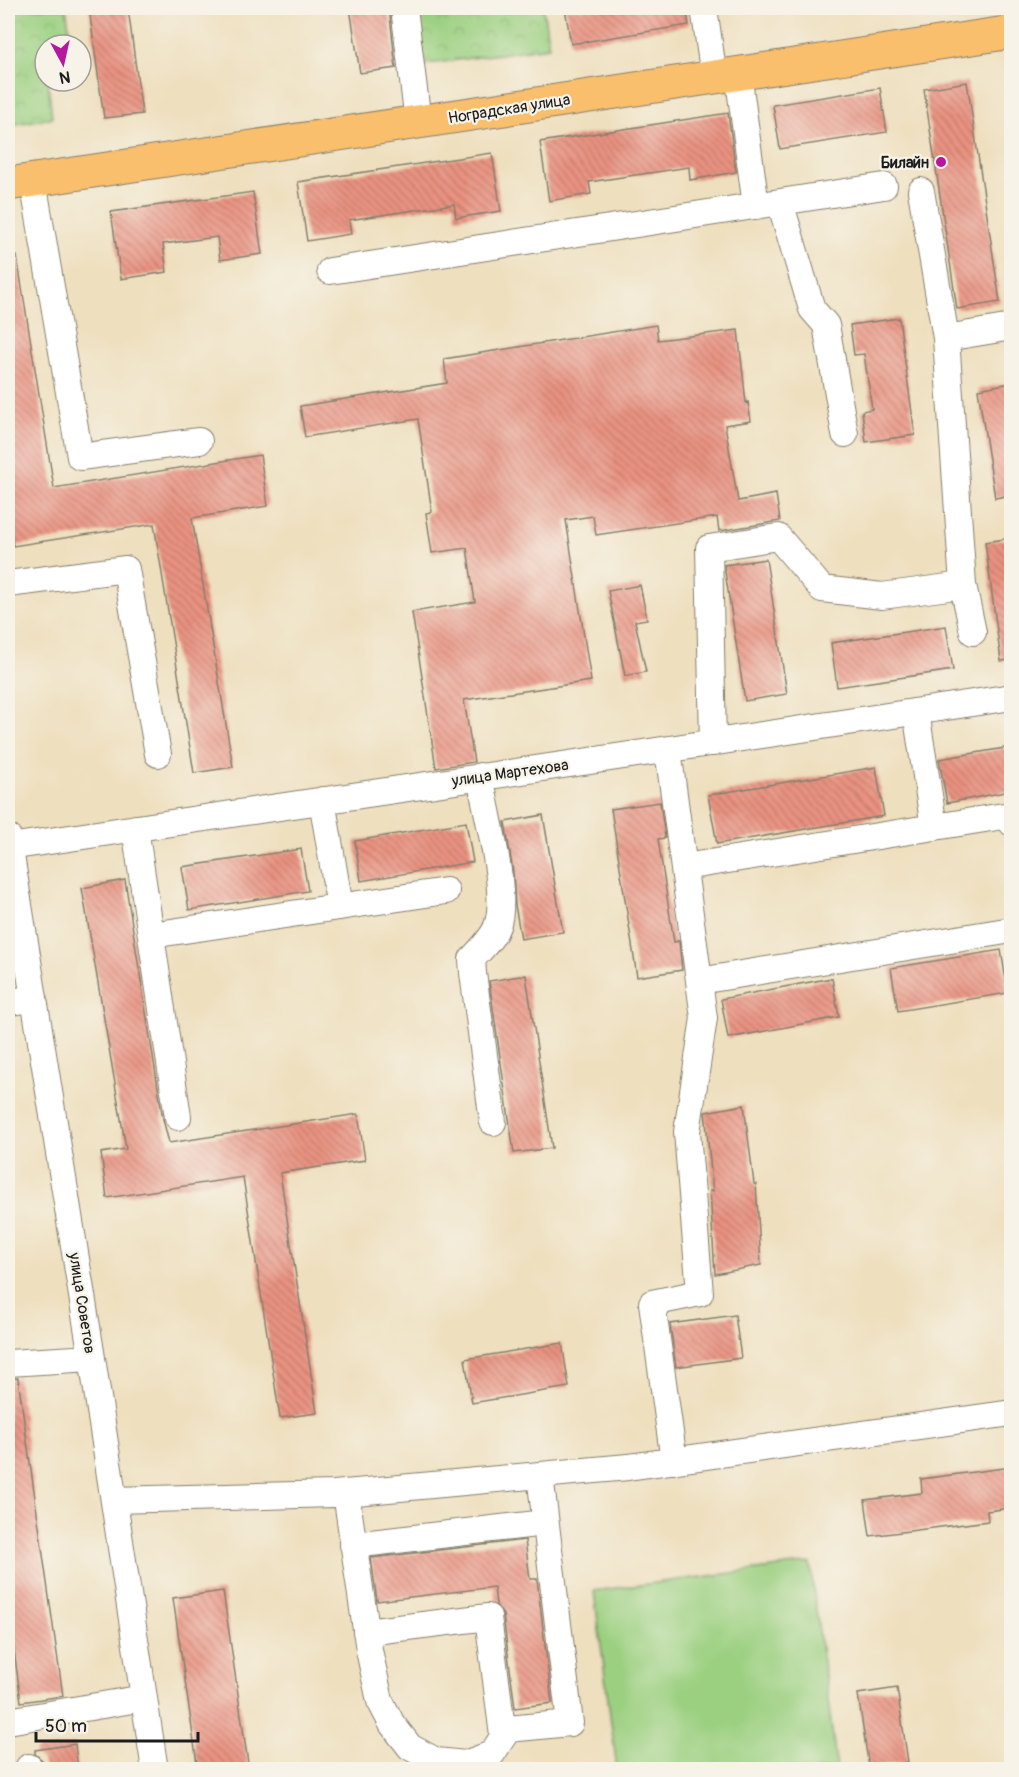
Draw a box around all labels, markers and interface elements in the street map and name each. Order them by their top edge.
north arrow [33,33,93,93]
text: N [58,66,72,88]
street label: Ноградская улица [447,89,572,129]
place label: Билайн [881,153,929,173]
marker: Билайн [934,155,948,169]
street label: улица Мартехова [450,755,570,791]
street label: улица Советов [64,1250,100,1355]
scale bar [36,1705,198,1743]
text: 50 m [45,1715,87,1738]

